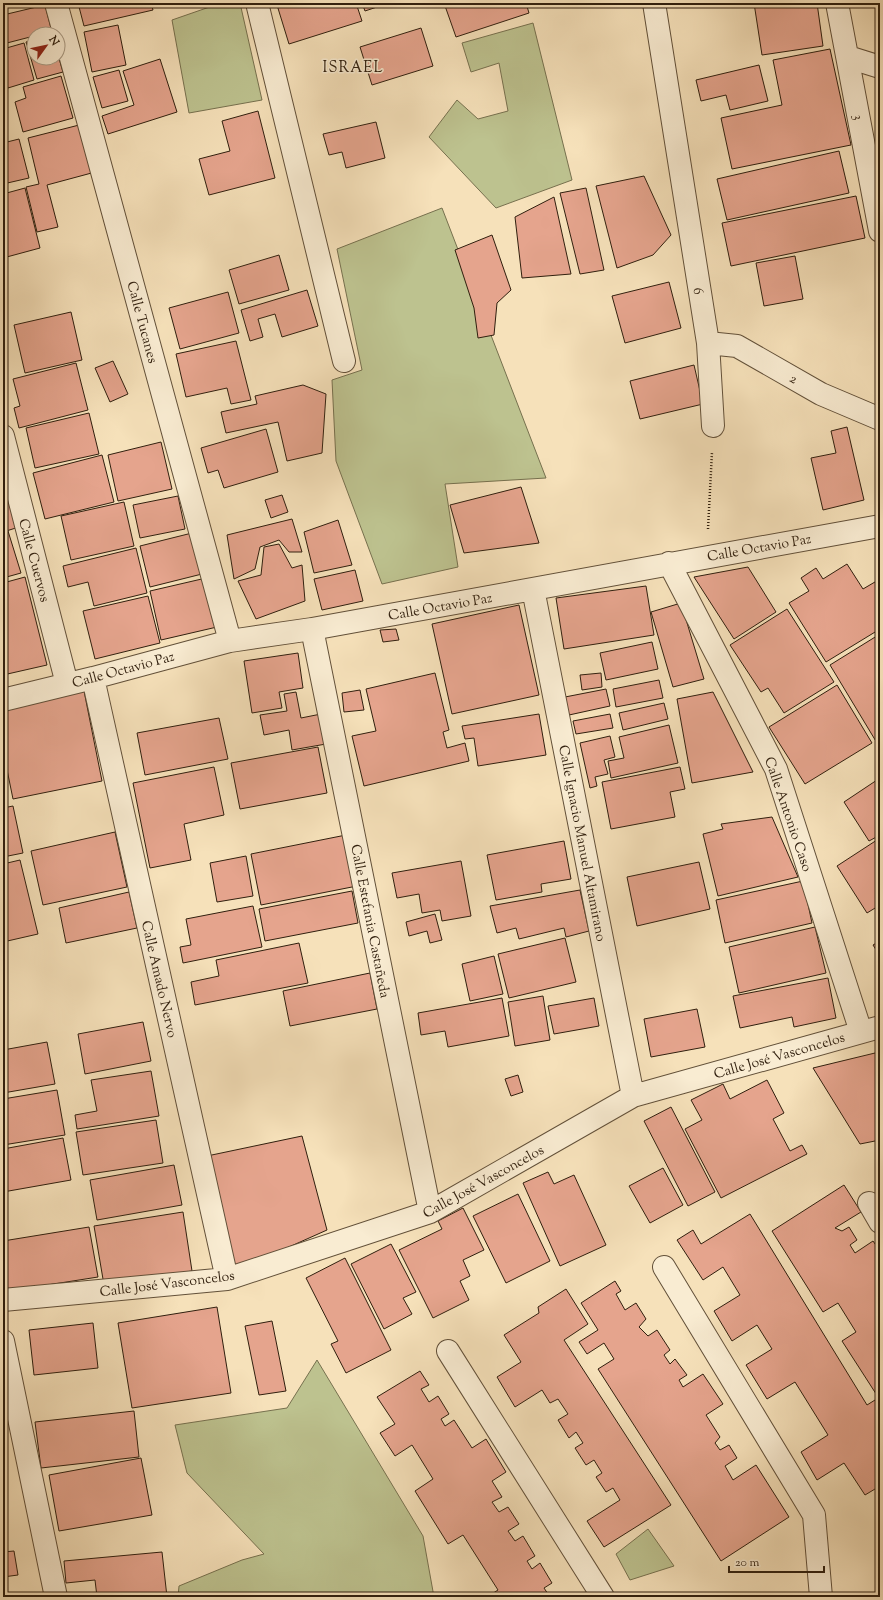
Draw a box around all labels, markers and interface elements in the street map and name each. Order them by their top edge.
north arrow [26,26,66,66]
text: N [44,32,63,49]
district label: ISRAEL [323,58,383,79]
street label: 3 [847,113,867,122]
street label: Calle Tucanes [120,279,162,366]
street label: 6 [687,286,707,296]
street label: 2 [785,369,801,390]
street label: Calle Cuervos [12,517,54,605]
street label: Calle Octavio Paz [706,530,813,568]
street label: Calle Octavio Paz [387,589,494,627]
street label: Calle Octavio Paz [70,648,177,694]
street label: Calle Ignacio Manuel Altamirano [552,743,610,944]
street label: Calle Antonio Caso [758,755,816,875]
street label: Calle Estefania Castañeda [344,843,394,1001]
street label: Calle Amado Nervo [135,919,181,1040]
street label: Calle José Vasconcelos [712,1029,848,1085]
street label: Calle José Vasconcelos [420,1141,548,1224]
street label: Calle José Vasconcelos [99,1267,236,1303]
scale bar [729,1548,824,1574]
text: 20 m [735,1554,760,1572]

